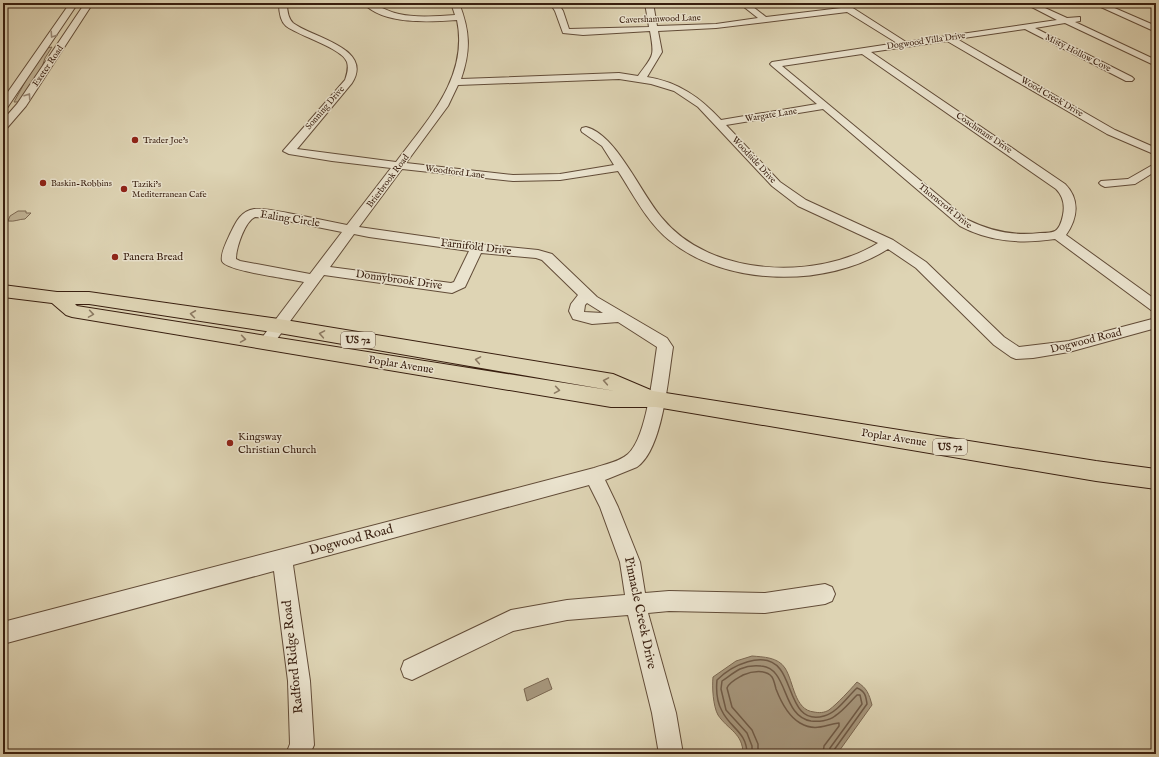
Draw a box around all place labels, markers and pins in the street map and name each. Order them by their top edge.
marker: Trader Joe's [130,135,140,145]
place label: Trader Joe's [143,135,188,146]
marker: Baskin-Robbins [38,178,48,188]
place label: Baskin-Robbins [51,178,112,189]
place label: Taziki's Mediterranean Cafe [132,179,207,200]
marker: Taziki's Mediterranean Cafe [119,184,129,194]
place label: Panera Bread [123,250,183,264]
marker: Panera Bread [110,252,120,262]
place label: Kingsway Christian Church [238,430,316,457]
marker: Kingsway Christian Church [225,438,235,448]

